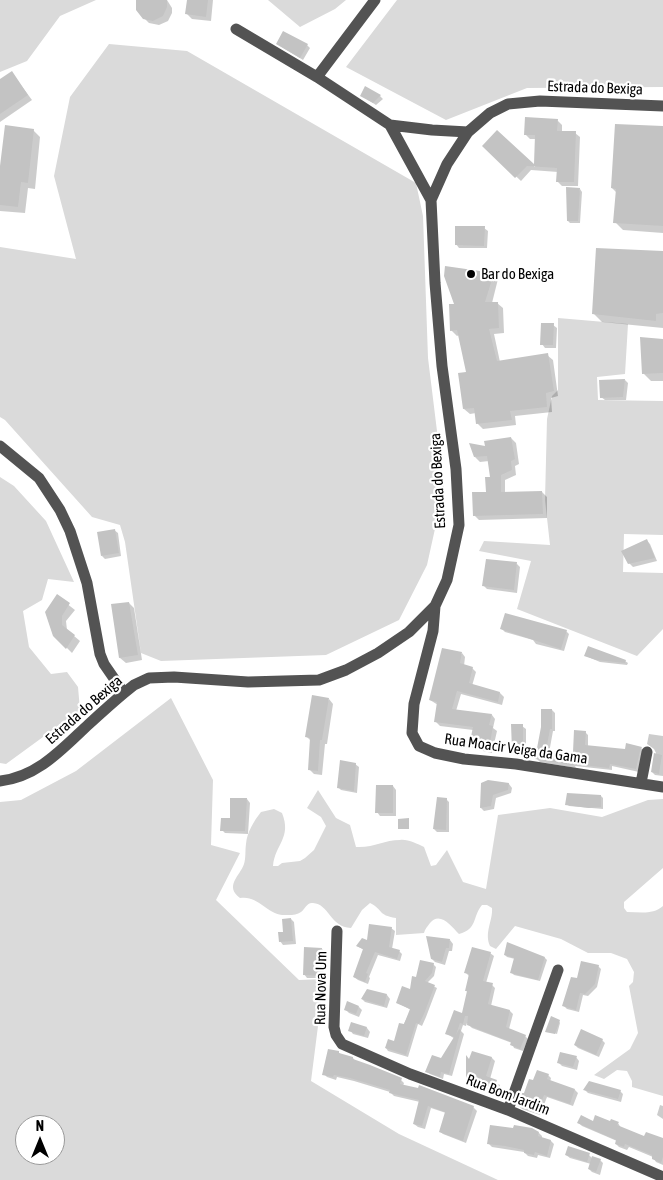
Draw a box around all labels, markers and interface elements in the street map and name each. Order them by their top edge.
street label: Estrada do Bexiga [547,77,643,99]
place label: Bar do Bexiga [481,265,554,283]
marker: Bar do Bexiga [465,268,477,280]
street label: Estrada do Bexiga [427,433,449,529]
street label: Estrada do Bexiga [42,672,126,748]
street label: Rua Moacir Veiga da Gama [443,730,589,768]
street label: Rua Nova Um [311,951,331,1025]
street label: Rua Bom Jardim [464,1071,552,1119]
north arrow [15,1115,65,1165]
text: N [36,1118,44,1134]

